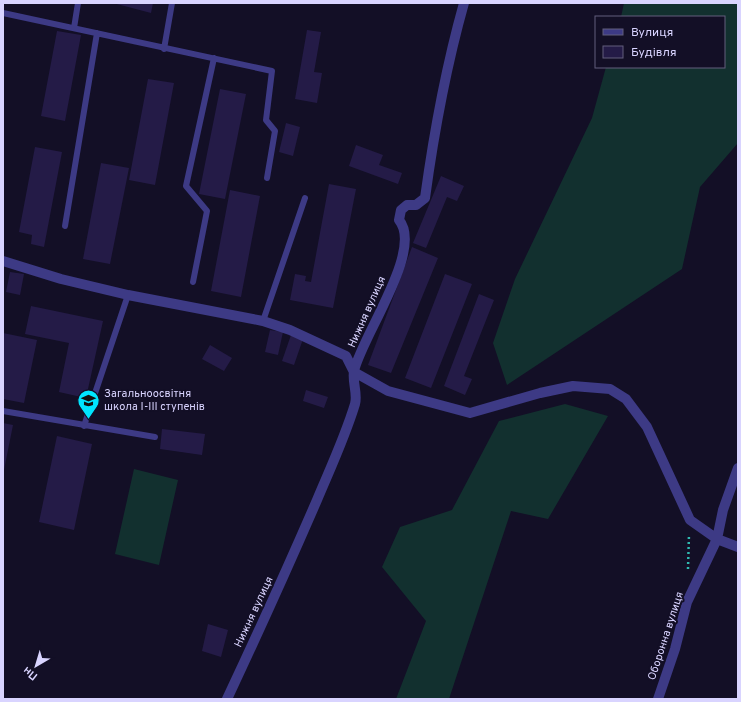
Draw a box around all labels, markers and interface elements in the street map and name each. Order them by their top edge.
legend [595,16,725,68]
text: Вулиця [631,25,673,41]
text: Будівля [631,45,677,61]
street label: Нижня вулиця [345,274,389,350]
school or university icon: Загальноосвітня школа I-III ступенів [75,387,101,420]
place label: Загальноосвітня школа I-III ступенів [104,387,205,414]
street label: Нижня вулиця [231,574,277,650]
street label: Оборонна вулиця [645,590,687,682]
north arrow [16,646,56,686]
text: Пн [20,663,41,683]

